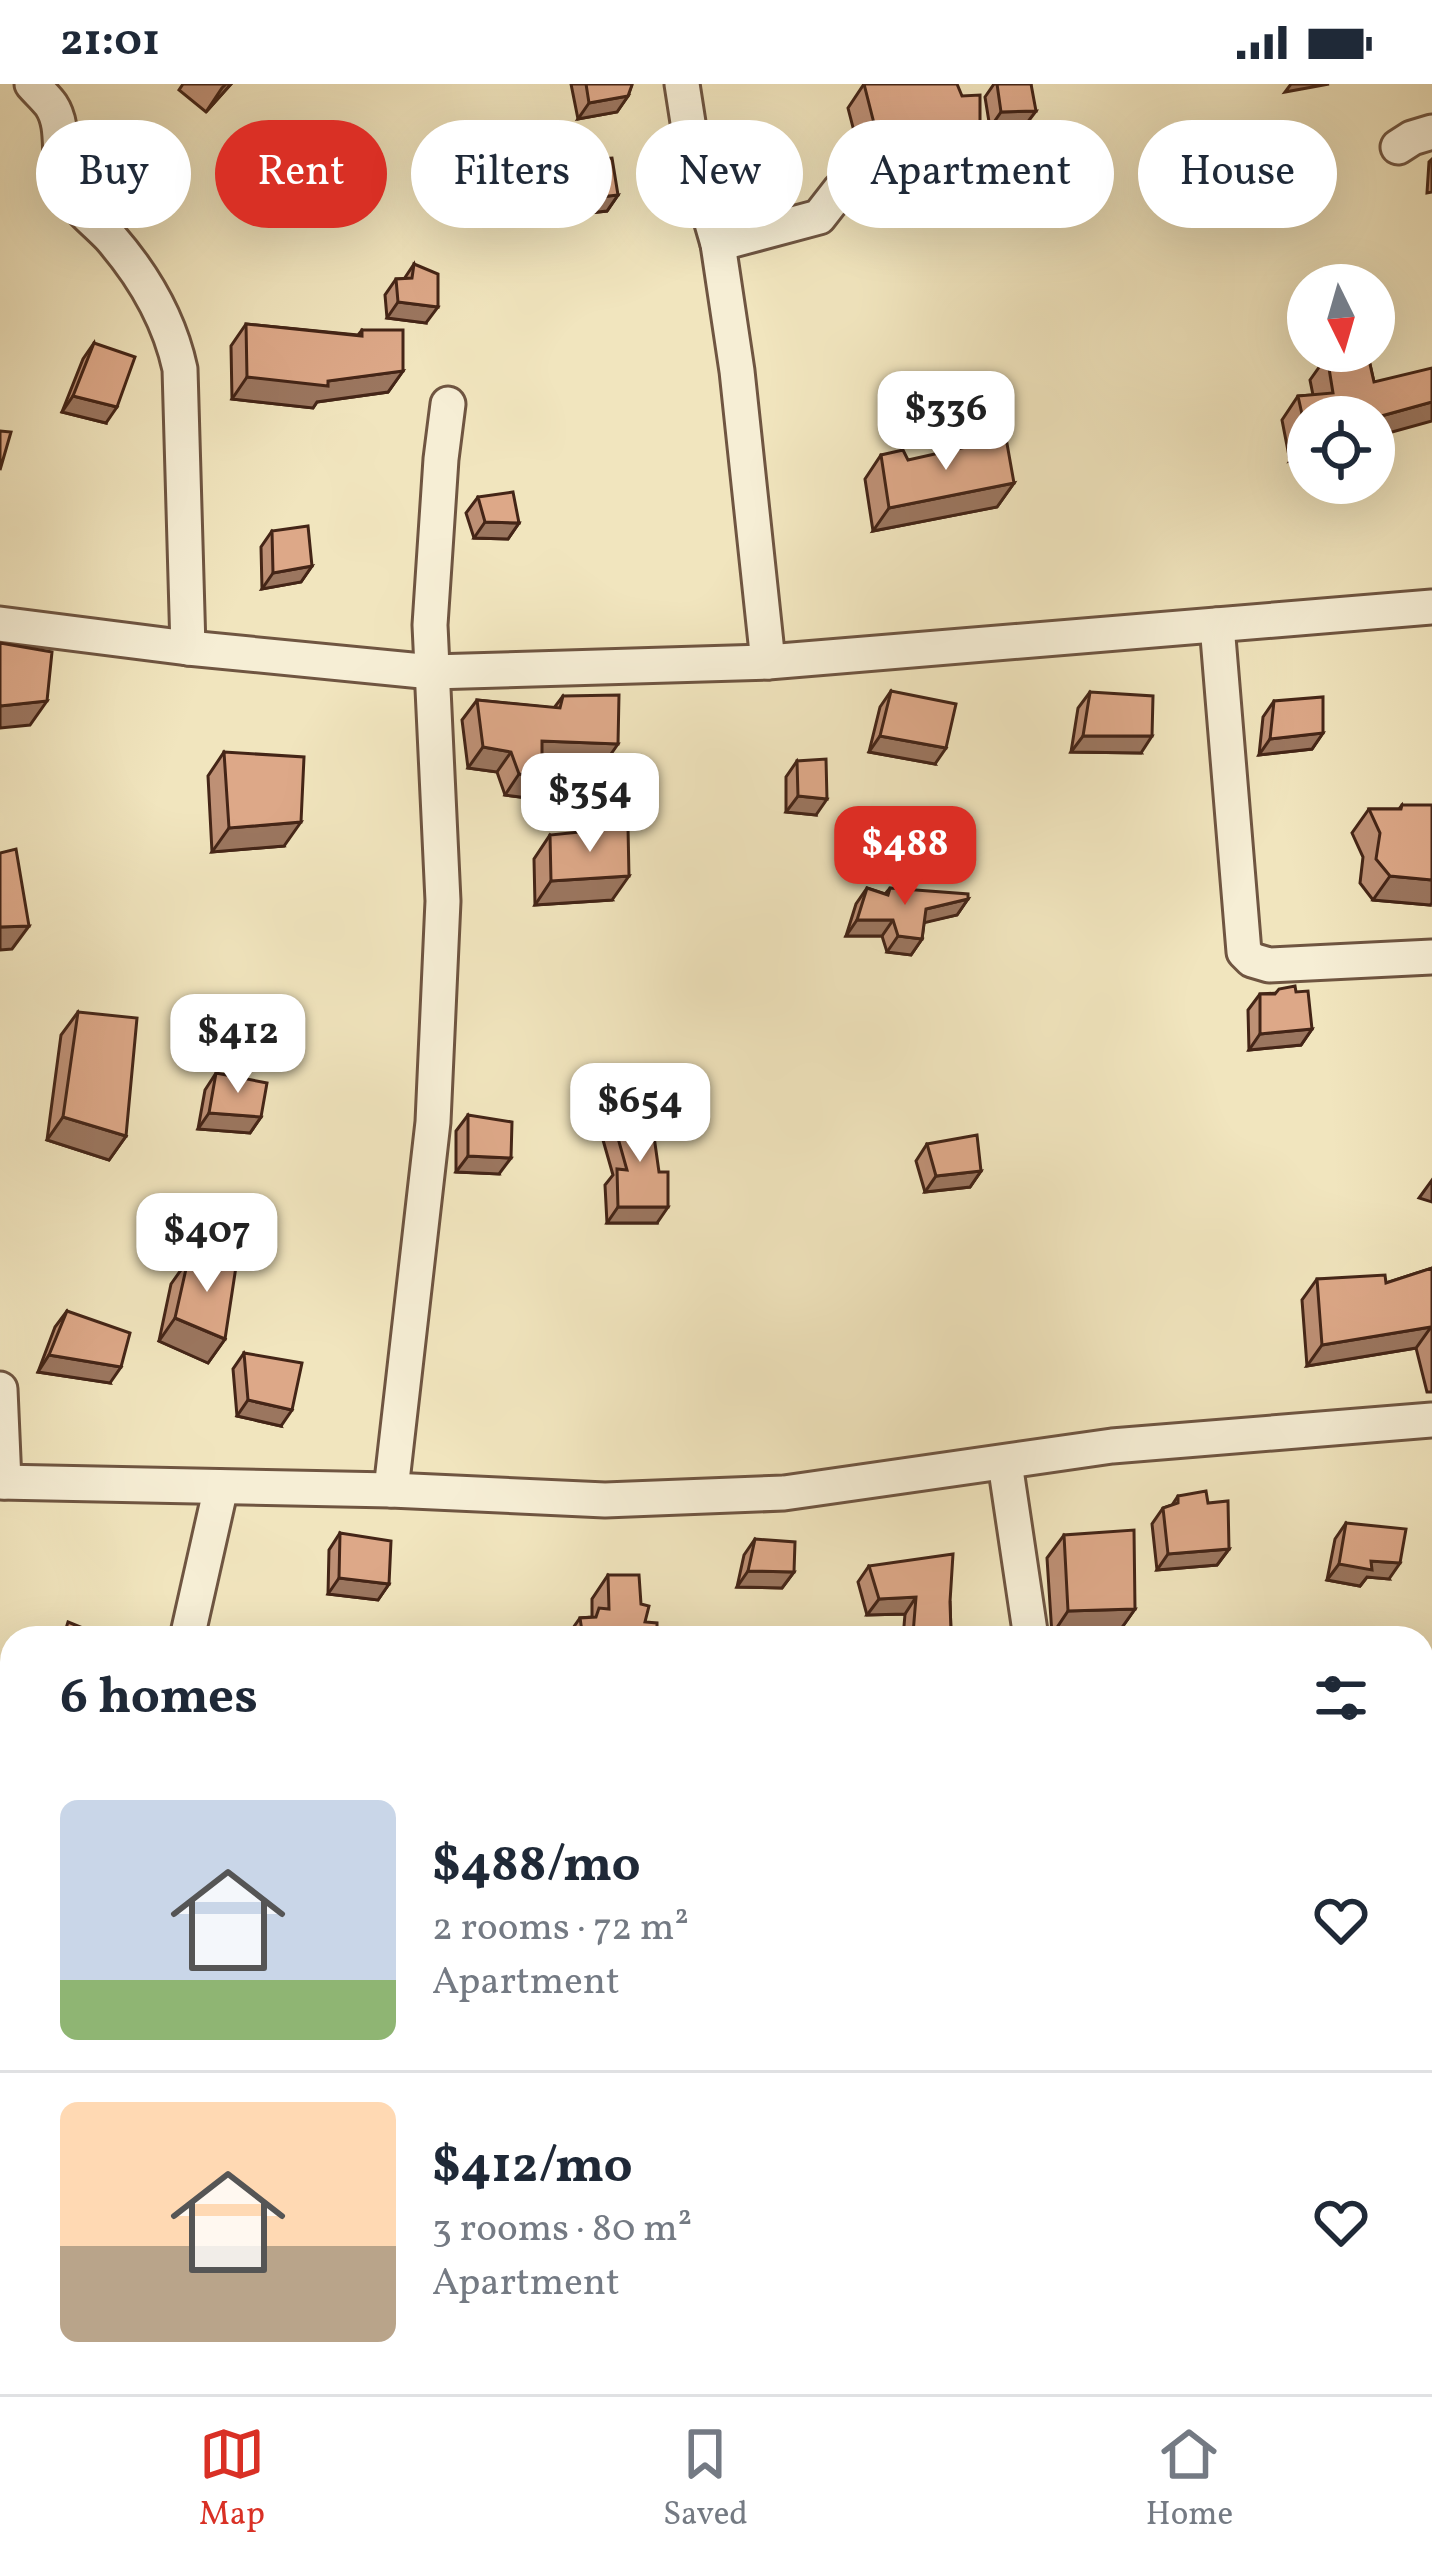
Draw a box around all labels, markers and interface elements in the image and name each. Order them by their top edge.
text: 21:01 [60,11,160,74]
chip: Buy [36,120,191,228]
chip: Rent [215,120,387,228]
chip: Filters [411,120,612,228]
chip: New [636,120,803,228]
chip: Apartment [827,120,1114,228]
chip: House [1138,120,1337,228]
north arrow [1287,264,1395,372]
map controls [1287,264,1395,504]
pin: $336 [875,371,1017,473]
text: $336 [905,383,987,437]
button: locate [1287,396,1395,504]
pin: $354 [519,753,661,855]
text: $354 [548,765,632,819]
pin: $488 [834,806,976,908]
text: $488 [861,818,949,872]
pin: $412 [167,994,309,1096]
text: $412 [197,1006,279,1060]
pin: $654 [569,1063,711,1165]
text: $654 [597,1075,683,1129]
pin: $407 [136,1193,278,1295]
text: $407 [163,1205,251,1259]
text: 6 homes [60,1663,258,1734]
icon: filters [1308,1665,1374,1731]
text: $488/mo [432,1831,641,1902]
icon: home [156,1848,300,1992]
icon: heart [1308,1887,1374,1953]
text: 2 rooms · 72 m² [432,1902,689,1956]
text: Apartment [432,1956,620,2010]
text: $412/mo [432,2132,633,2203]
icon: home [156,2150,300,2294]
icon: heart [1308,2189,1374,2255]
text: 3 rooms · 80 m² [432,2203,692,2257]
text: Apartment [432,2257,620,2311]
tab: Map [199,2421,265,2539]
tab: Saved [663,2421,748,2539]
tab: Home [1146,2421,1233,2539]

